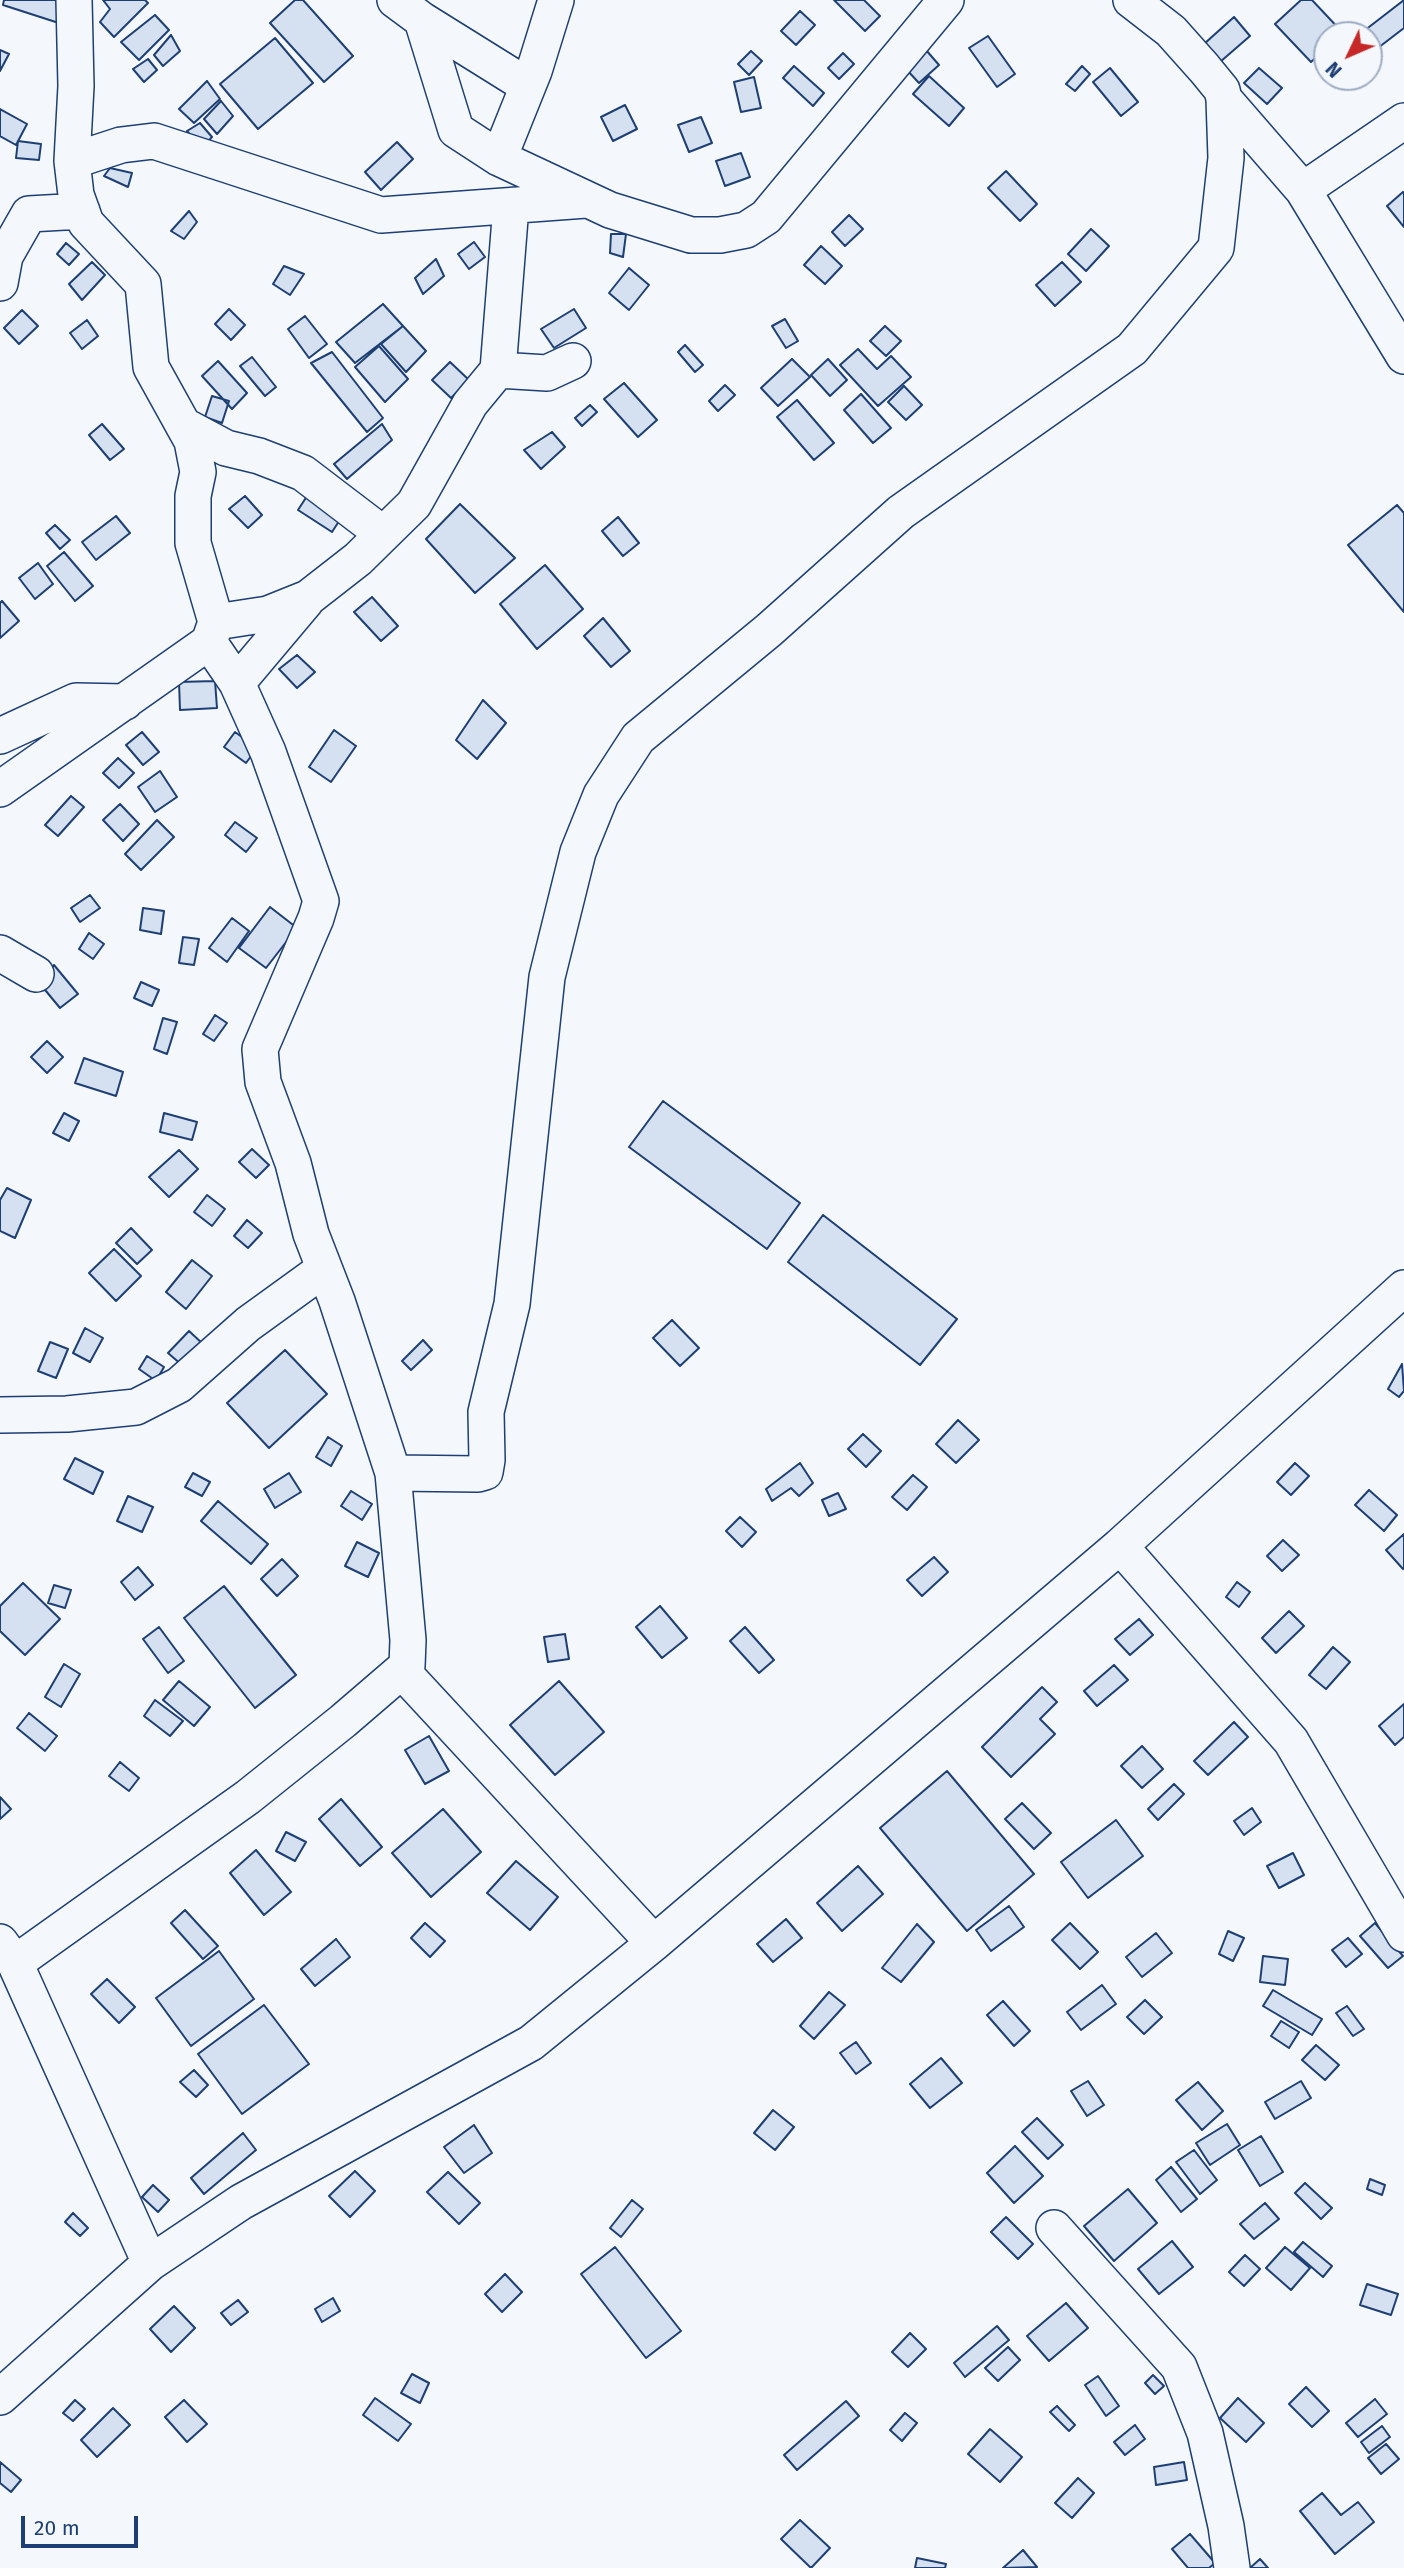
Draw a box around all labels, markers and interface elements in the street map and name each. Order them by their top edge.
north arrow [1313,21,1383,91]
text: N [1321,57,1347,82]
scale bar [24,2502,142,2546]
text: 20 m [34,2515,80,2541]

